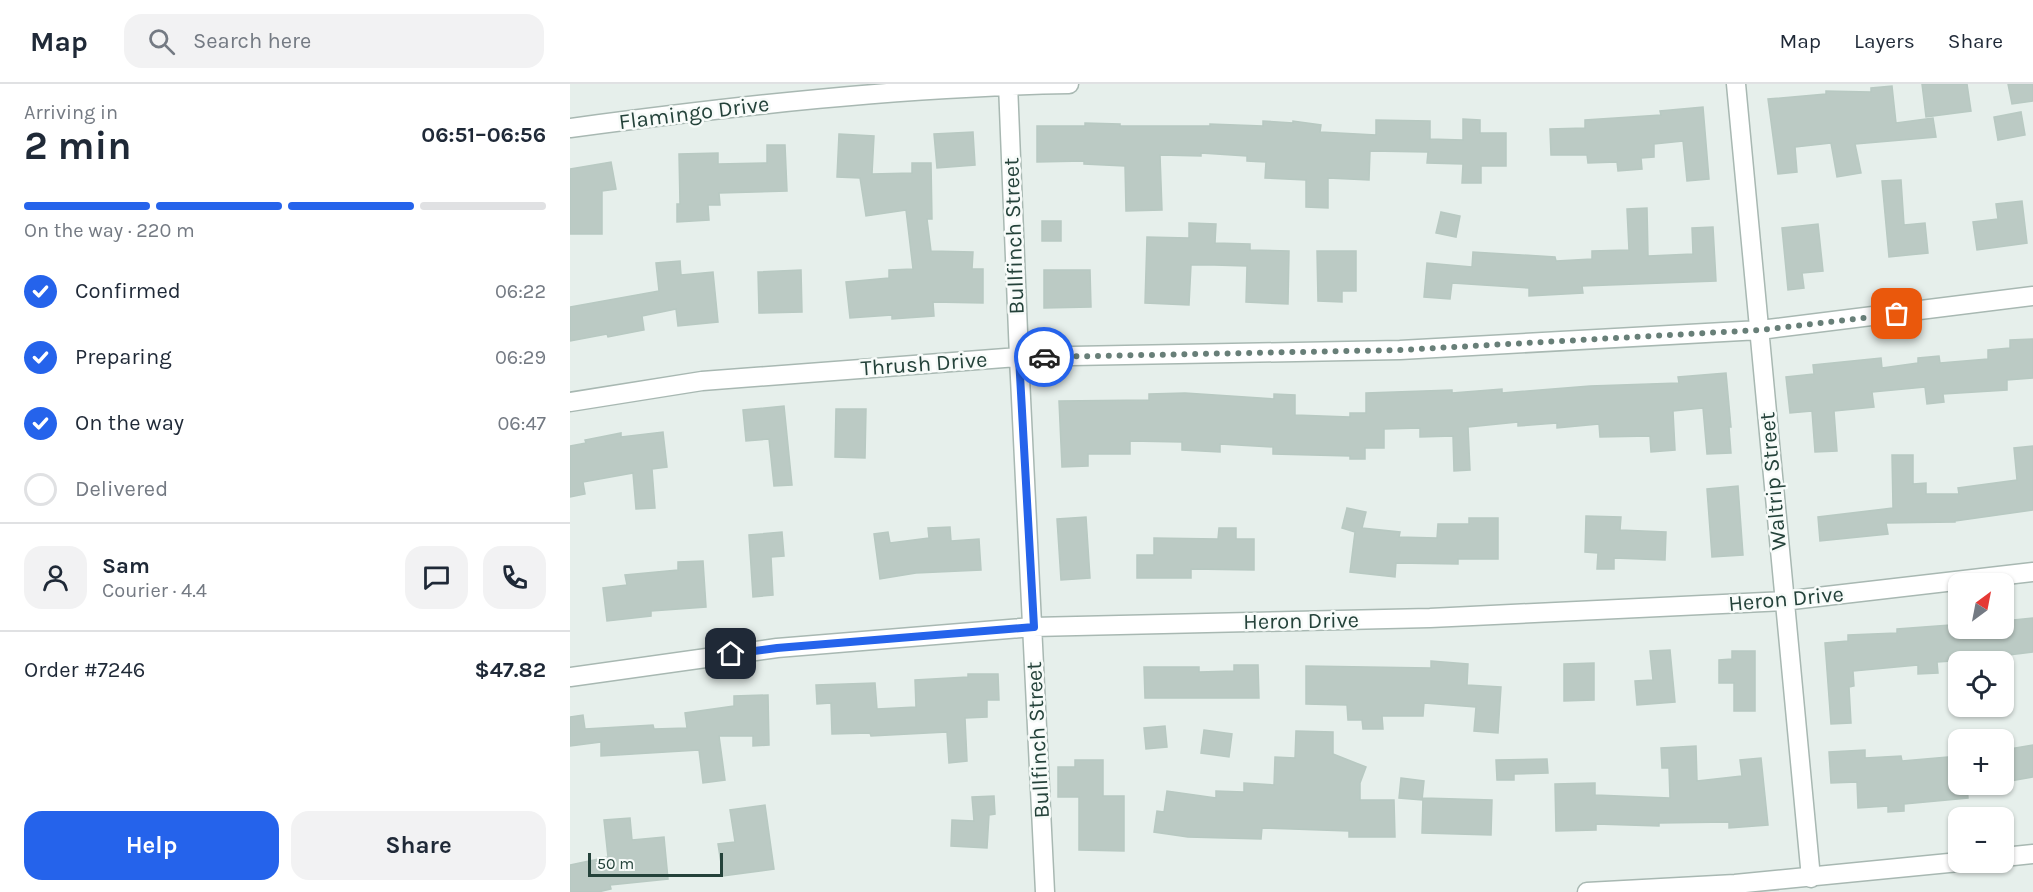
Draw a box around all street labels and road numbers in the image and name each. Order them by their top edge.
street label: Flamingo Drive [617,91,771,135]
street label: Bullfinch Street [998,157,1030,315]
street label: Thrush Drive [860,347,988,381]
street label: Waltrip Street [1754,411,1792,551]
street label: Heron Drive [1727,581,1845,617]
street label: Heron Drive [1243,607,1359,635]
street label: Bullfinch Street [1021,661,1055,819]

